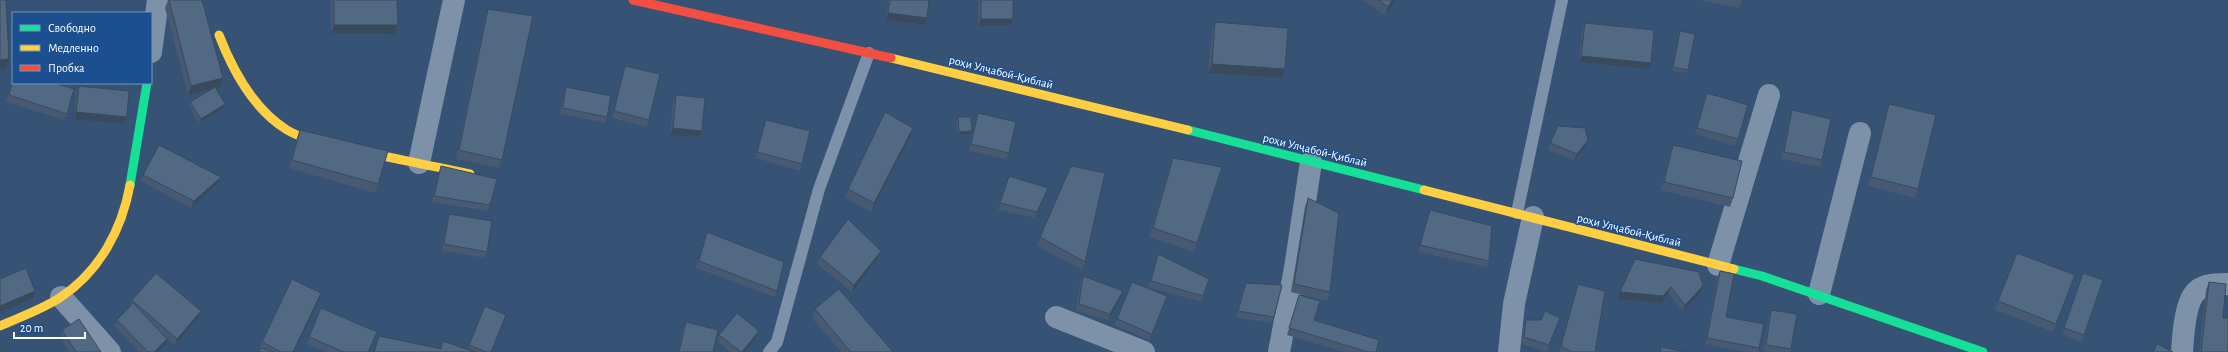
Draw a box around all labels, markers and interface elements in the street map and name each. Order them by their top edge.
legend [12,12,152,84]
text: Свободно [48,22,96,34]
text: Медленно [48,42,99,54]
street label: роҳи Улҷабой-Қиблаӣ [948,53,1054,91]
text: Пробка [48,62,85,74]
street label: роҳи Улҷабой-Қиблаӣ [1262,131,1368,169]
street label: роҳи Улҷабой-Қиблаӣ [1576,211,1682,249]
scale bar [14,314,85,340]
text: 20 m [20,322,43,334]

